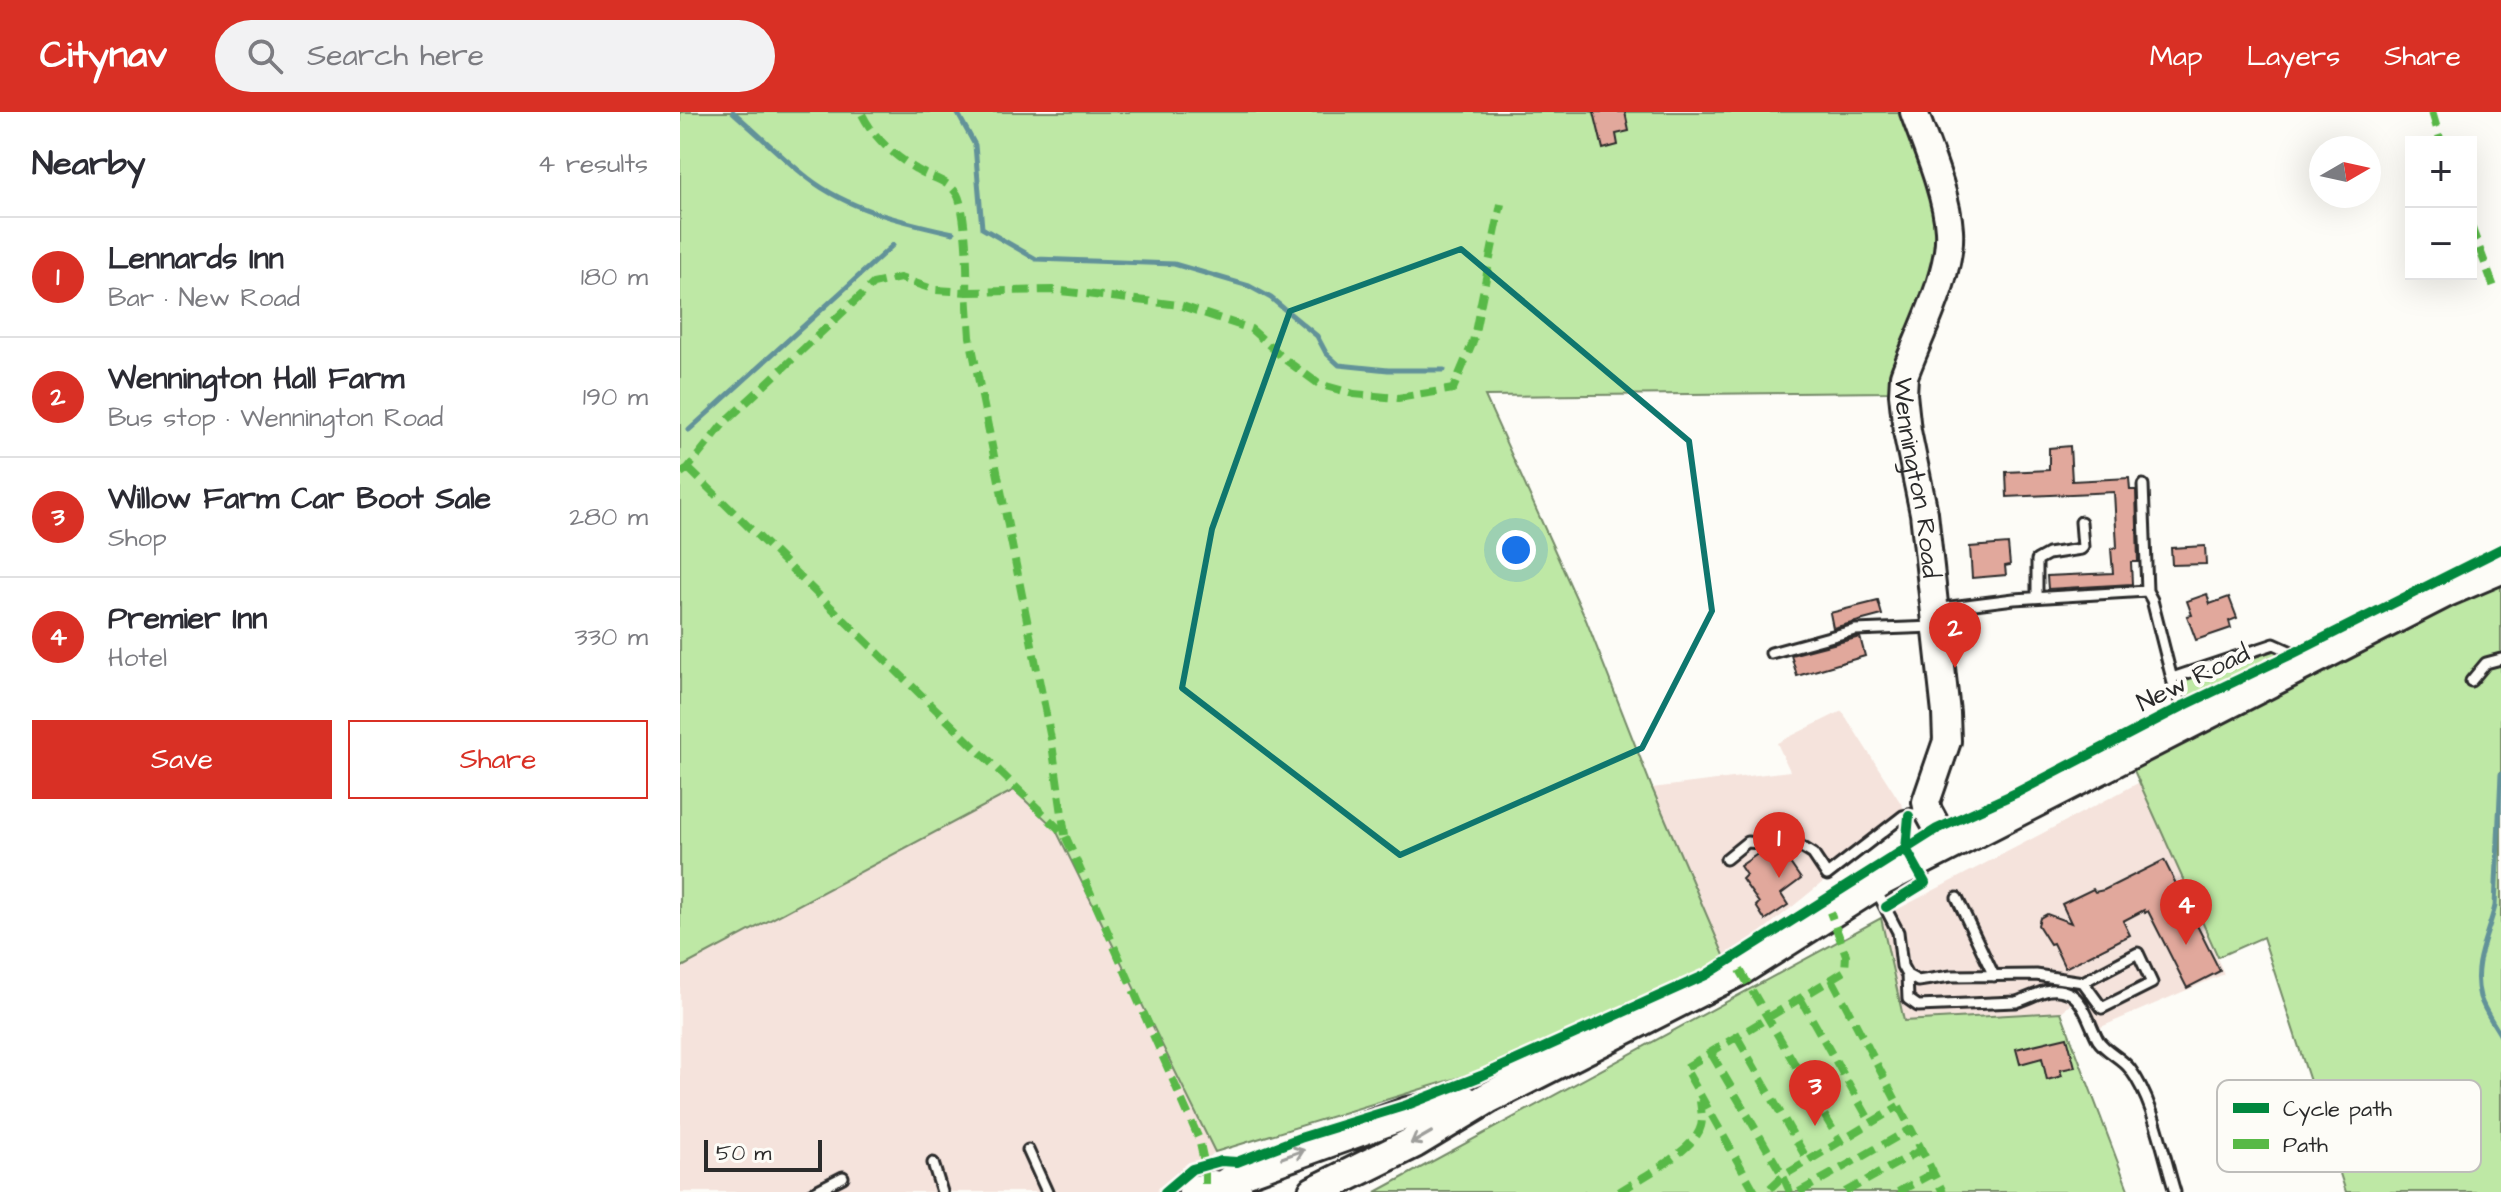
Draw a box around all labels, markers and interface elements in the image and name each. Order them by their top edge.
search box [215,20,775,92]
text: Citynav [40,30,167,82]
icon: search [243,34,287,78]
text: Search here [307,35,484,77]
text: Map [2150,37,2203,76]
text: Layers [2247,37,2340,76]
text: Share [2384,37,2461,76]
north arrow [2309,136,2381,208]
map controls [2405,136,2477,280]
button: + [2405,136,2477,208]
text: Nearby [32,140,146,188]
text: 4 results [538,146,648,182]
button: − [2405,208,2477,280]
text: Lennards Inn [108,238,284,280]
text: 1 [56,259,60,295]
text: 180 m [581,259,648,295]
text: Bar · New Road [108,280,300,316]
text: Wennington Hall Farm [108,358,404,400]
street label: Wennington Road [1885,376,1949,580]
text: 2 [51,379,65,415]
text: 190 m [583,379,648,415]
text: Bus stop · Wennington Road [108,400,443,436]
text: Willow Farm Car Boot Sale [108,478,491,520]
text: 3 [51,499,65,535]
text: 280 m [569,499,648,535]
text: Shop [108,520,167,556]
your location [1496,530,1536,570]
text: Premier Inn [108,598,267,640]
pin: 2 [1929,602,1981,668]
text: 4 [49,619,67,655]
text: 330 m [574,619,648,655]
street label: New Road [2130,635,2256,721]
text: Hotel [108,640,167,676]
button: Save [32,720,332,799]
button: Share [348,720,648,799]
pin: 1 [1753,812,1805,878]
pin: 4 [2160,879,2212,945]
pin: 3 [1789,1060,1841,1126]
legend [2217,1080,2481,1172]
text: Cycle path [2283,1094,2392,1126]
one-way arrow [1410,1130,1433,1146]
text: Path [2283,1130,2328,1161]
scale bar [704,1136,822,1172]
text: 50 m [716,1138,771,1169]
one-way arrow [1280,1146,1304,1160]

